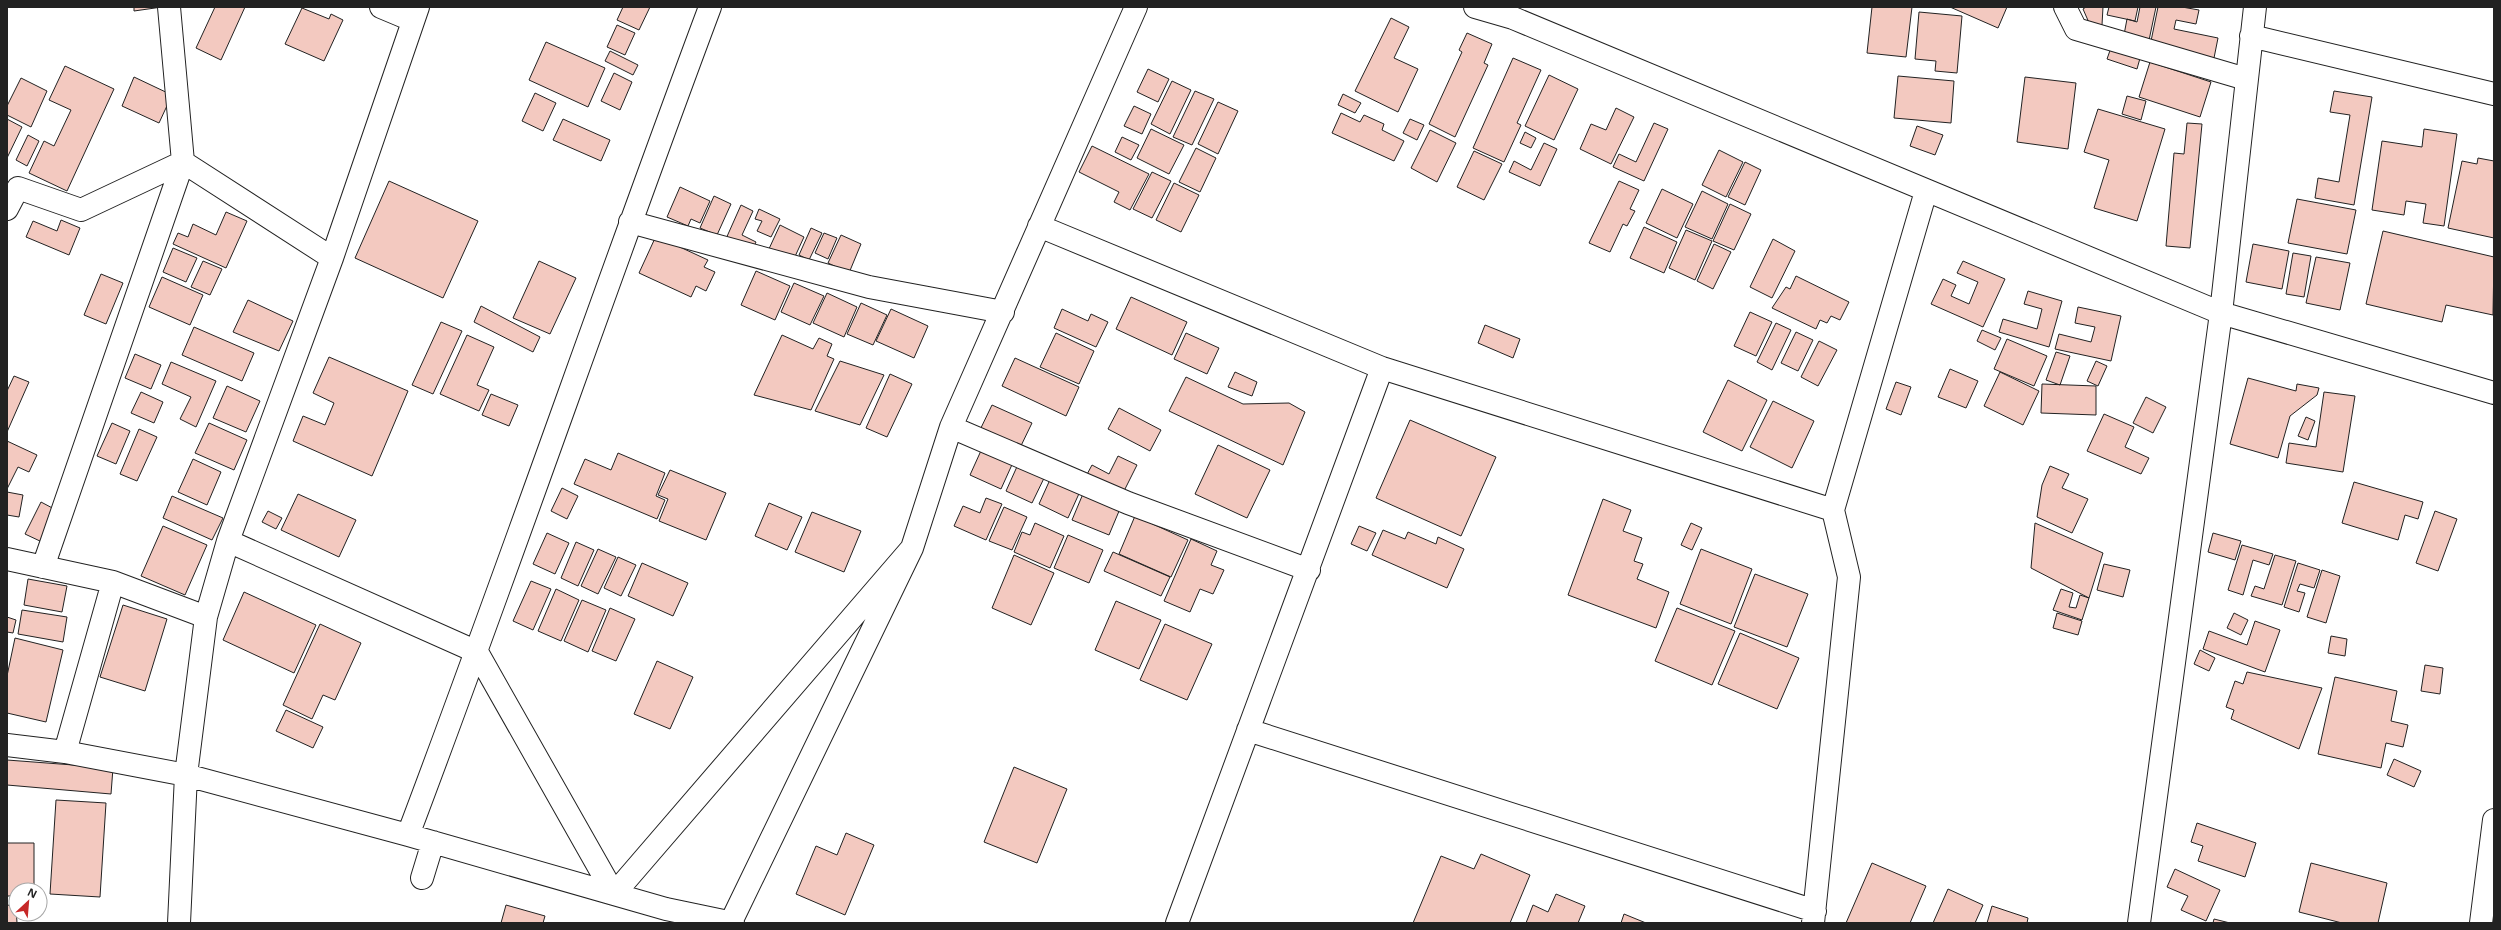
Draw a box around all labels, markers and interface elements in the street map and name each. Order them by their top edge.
north arrow [8,882,48,922]
text: N [25,884,40,901]

